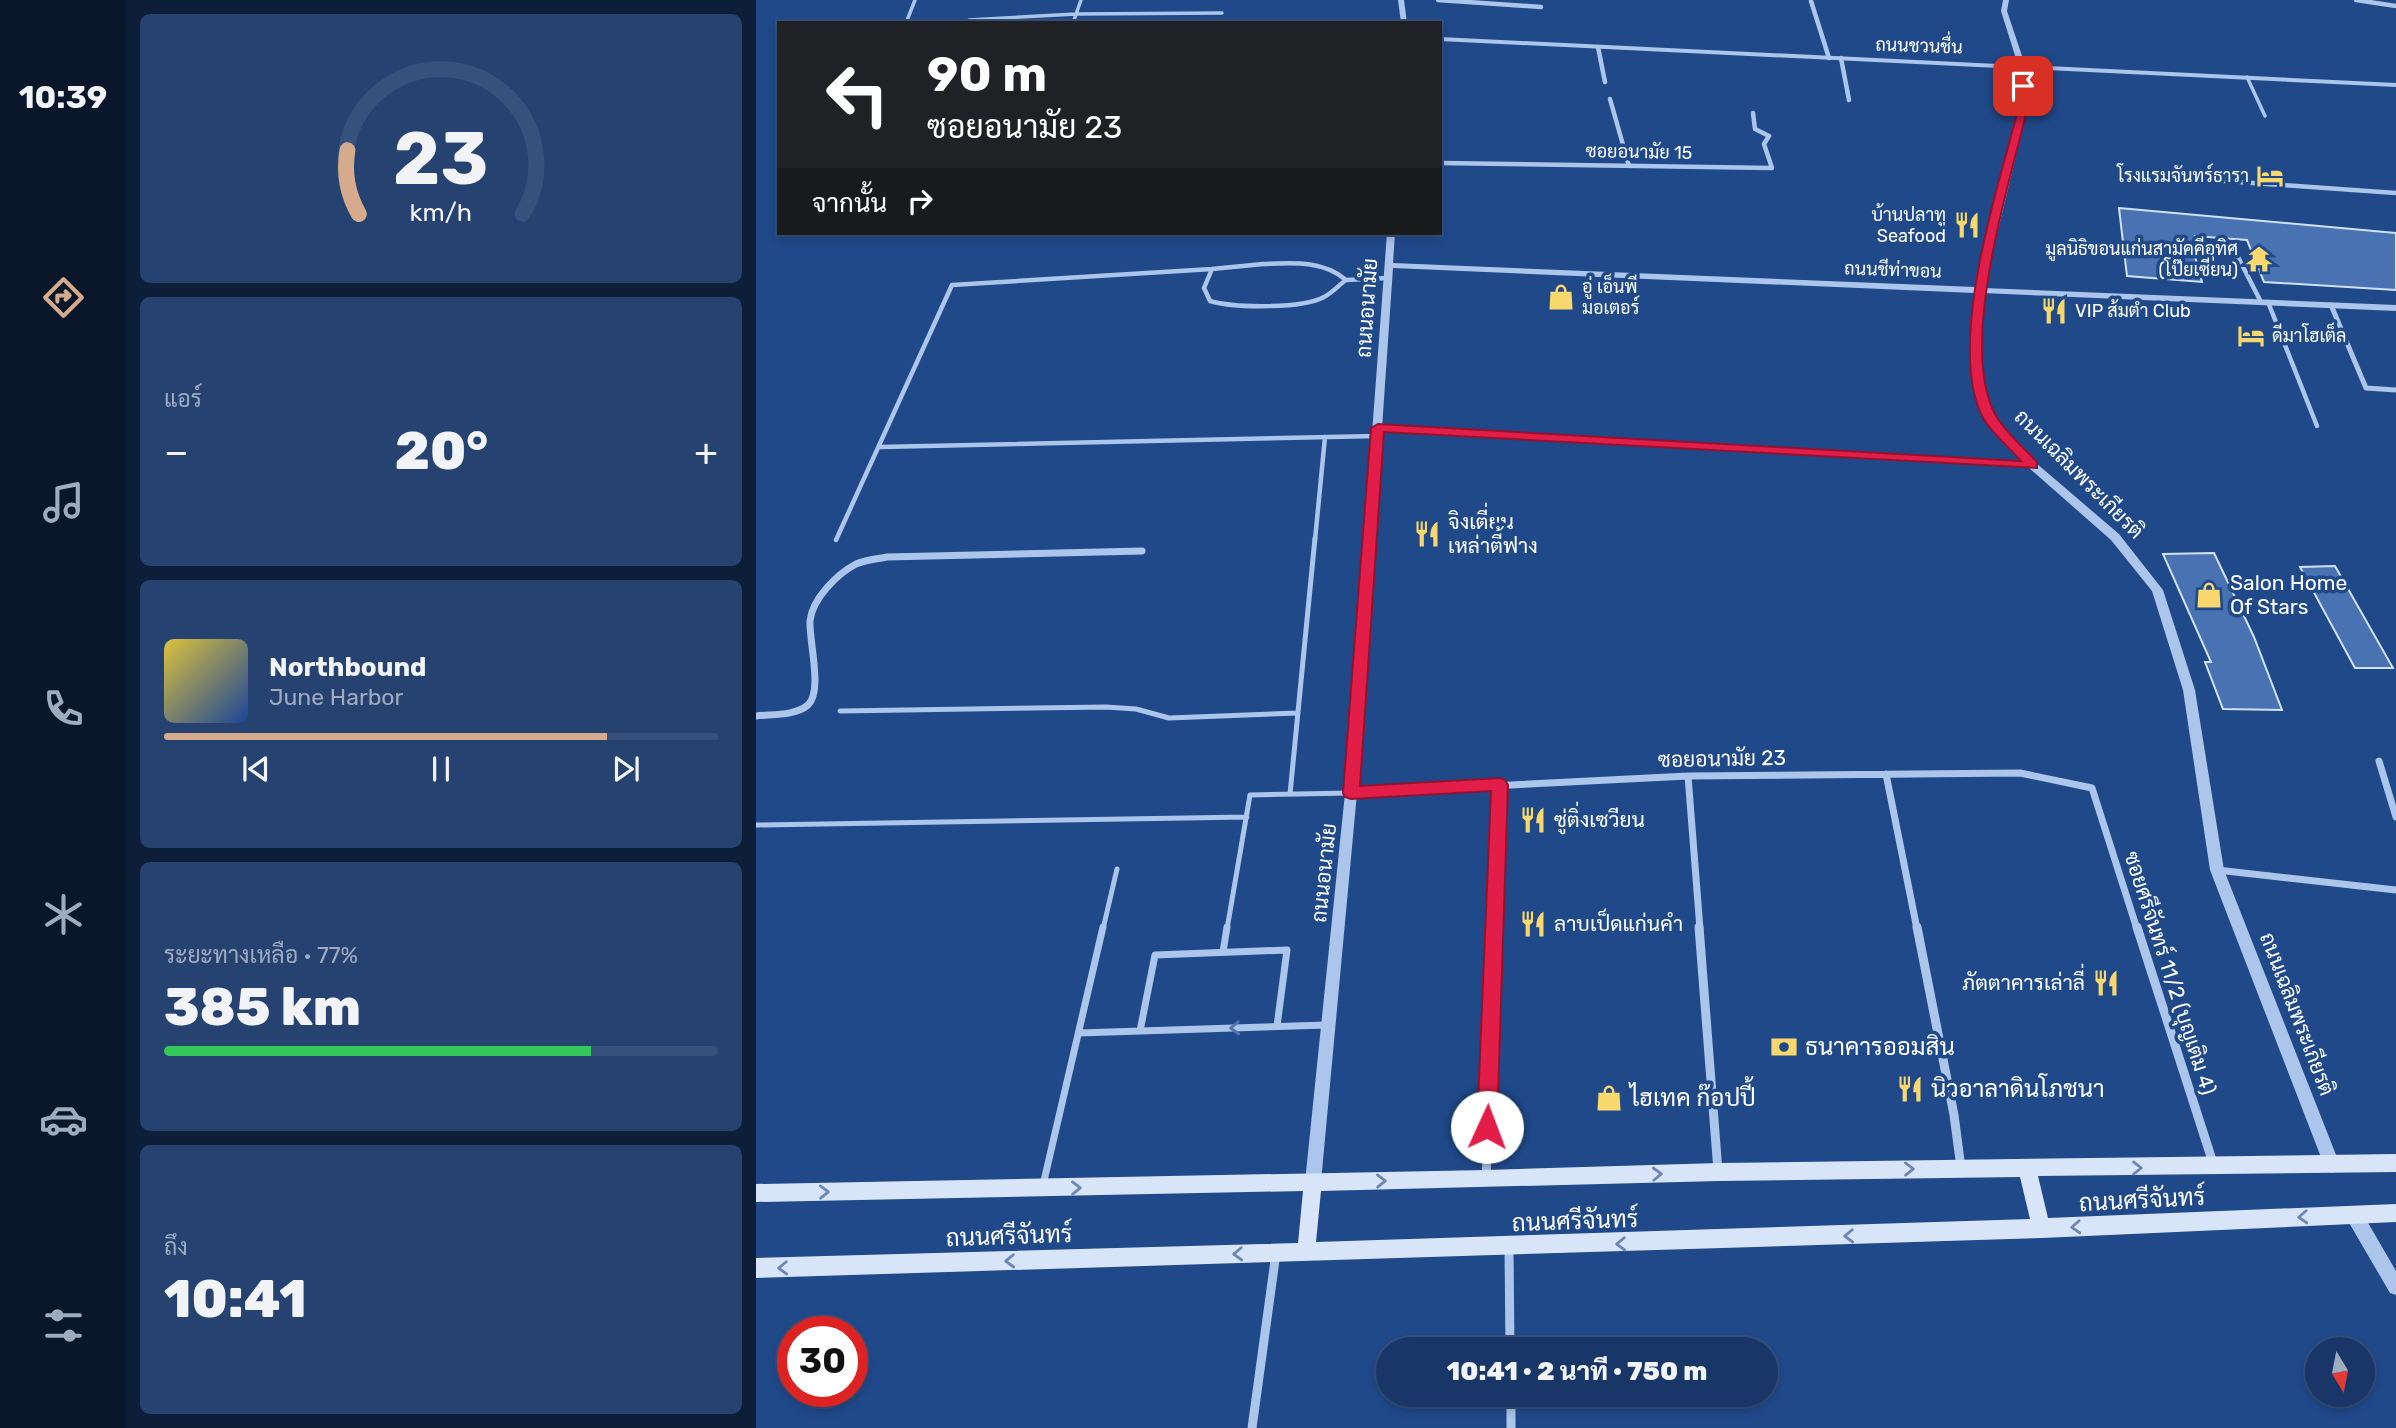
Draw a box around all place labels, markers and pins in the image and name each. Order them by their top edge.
pin [1993,56,2053,116]
hotel icon: โรงแรมจันทร์ธารา [2255,161,2285,191]
place label: โรงแรมจันทร์ธารา [2116,163,2249,187]
place label: บ้านปลาทู Seafood [1871,203,1946,247]
restaurant icon: บ้านปลาทู Seafood [1952,210,1982,240]
place label: มูลนิธิขอนแก่นสามัคคีอุทิศ (โป๊ยเซียน) [2045,236,2238,281]
temple icon: มูลนิธิขอนแก่นสามัคคีอุทิศ (โป๊ยเซียน) [2244,244,2274,274]
place label: อู่ เอ็นพี มอเตอร์ [1582,273,1640,319]
shop icon: อู่ เอ็นพี มอเตอร์ [1546,282,1576,312]
restaurant icon: VIP ส้มตำ Club [2039,296,2069,326]
place label: VIP ส้มตำ Club [2075,299,2191,322]
hotel icon: ดีมาโฮเต็ล [2236,321,2266,351]
place label: ดีมาโฮเต็ล [2272,322,2346,347]
place label: จิงเตี่ยน เหล่าตี้ฟาง [1448,502,1538,558]
restaurant icon: จิงเตี่ยน เหล่าตี้ฟาง [1412,519,1442,549]
place label: Salon Home Of Stars [2230,570,2347,619]
shop icon: Salon Home Of Stars [2194,580,2224,610]
place label: ซู่ติ่งเซวียน [1554,801,1645,835]
restaurant icon: ซู่ติ่งเซวียน [1518,805,1548,835]
place label: ลาบเป็ดแก่นคำ [1554,908,1683,936]
restaurant icon: ลาบเป็ดแก่นคำ [1518,909,1548,939]
place label: ภัตตาคารเล่าลี่ [1962,963,2085,995]
restaurant icon: ภัตตาคารเล่าลี่ [2091,968,2121,998]
bank icon: ธนาคารออมสิน [1769,1032,1799,1062]
place label: ธนาคารออมสิน [1805,1033,1955,1061]
place label: นิวอาลาดินโภชนา [1931,1073,2105,1103]
restaurant icon: นิวอาลาดินโภชนา [1895,1074,1925,1104]
place label: ไฮเทค ก๊อปปี้ [1628,1076,1756,1112]
shop icon: ไฮเทค ก๊อปปี้ [1594,1083,1624,1113]

